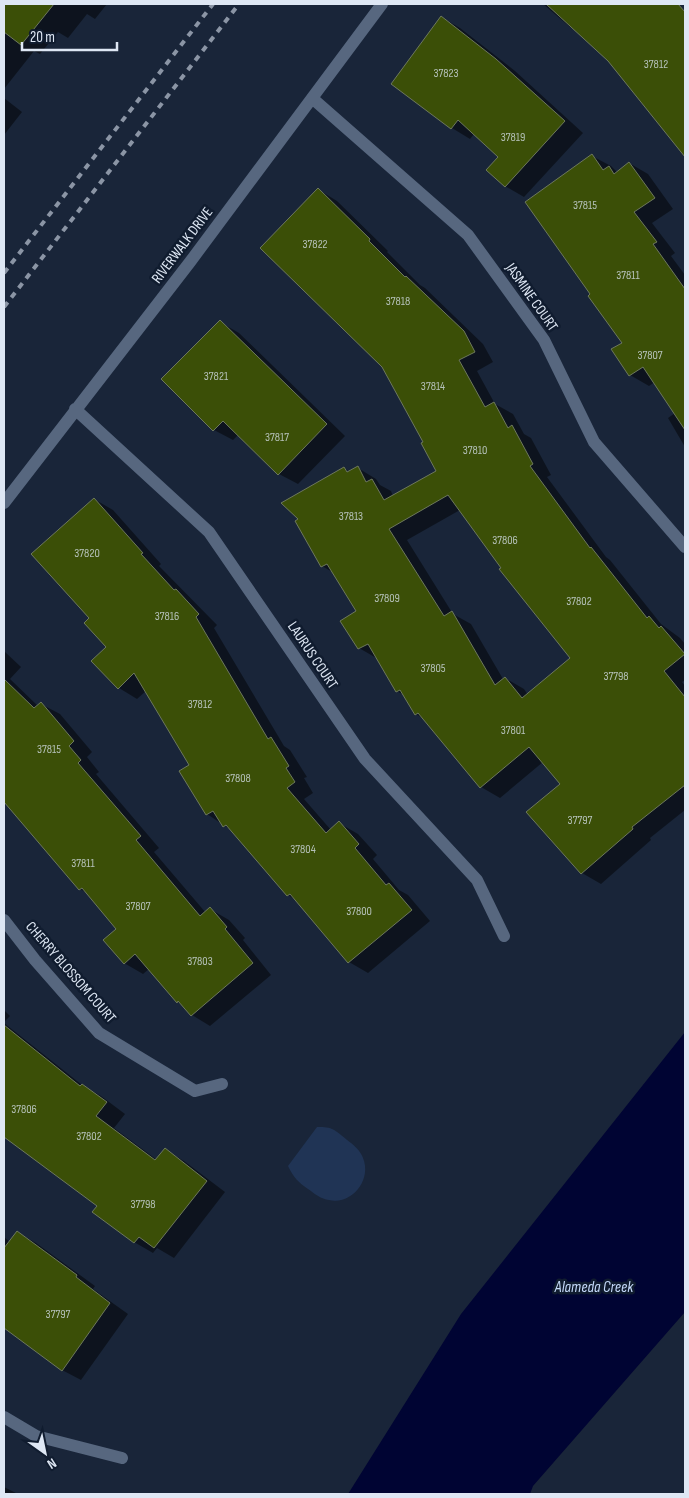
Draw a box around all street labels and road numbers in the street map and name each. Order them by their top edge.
street label: RIVERWALK DRIVE [148,203,217,287]
street label: JASMINE COURT [501,259,562,335]
street label: LAURUS COURT [283,618,342,693]
street label: CHERRY BLOSSOM COURT [21,918,120,1027]

